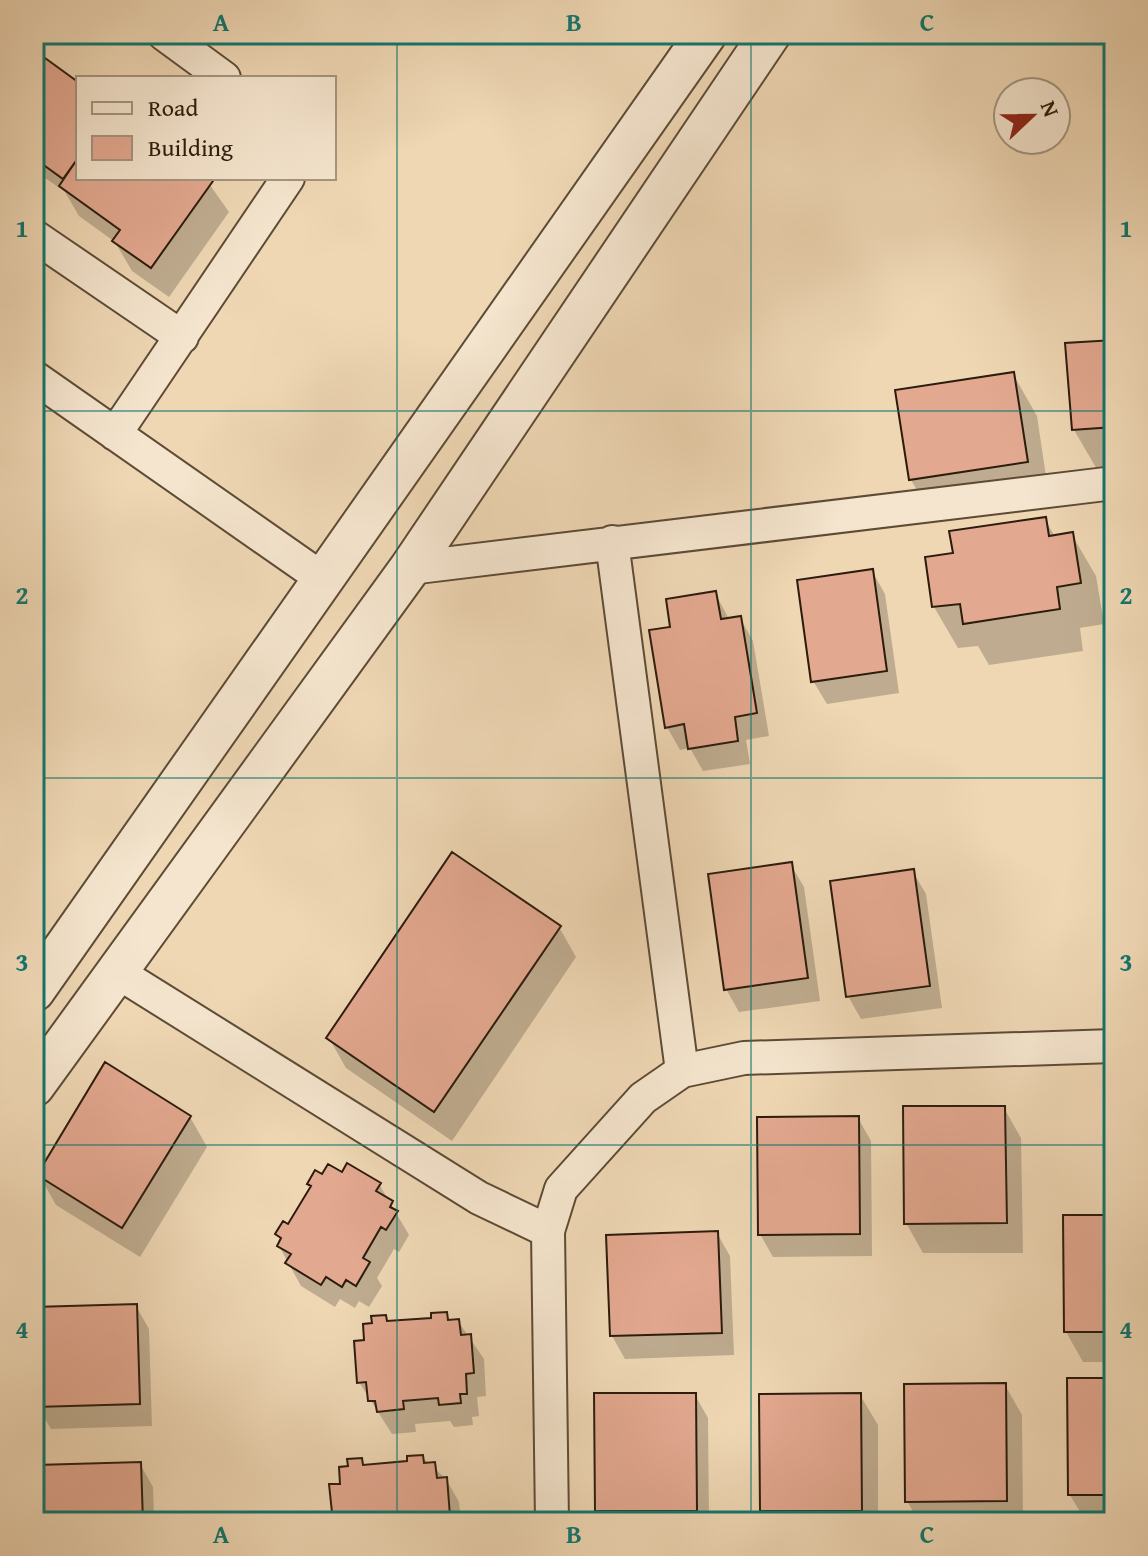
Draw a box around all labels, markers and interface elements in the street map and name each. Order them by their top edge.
text: A [213,2,230,41]
text: B [566,2,582,41]
text: C [920,2,934,41]
legend [76,76,336,180]
north arrow [992,76,1072,156]
text: Road [148,90,198,125]
text: N [1033,96,1068,122]
text: Building [148,130,233,165]
text: 1 [15,208,29,247]
text: 1 [1119,208,1133,247]
text: 2 [15,575,29,614]
text: 2 [1119,575,1133,614]
text: 3 [15,942,29,981]
text: 3 [1119,942,1133,981]
text: 4 [15,1309,29,1348]
text: 4 [1119,1309,1133,1348]
text: A [213,1514,230,1553]
text: B [566,1514,582,1553]
text: C [920,1514,934,1553]

